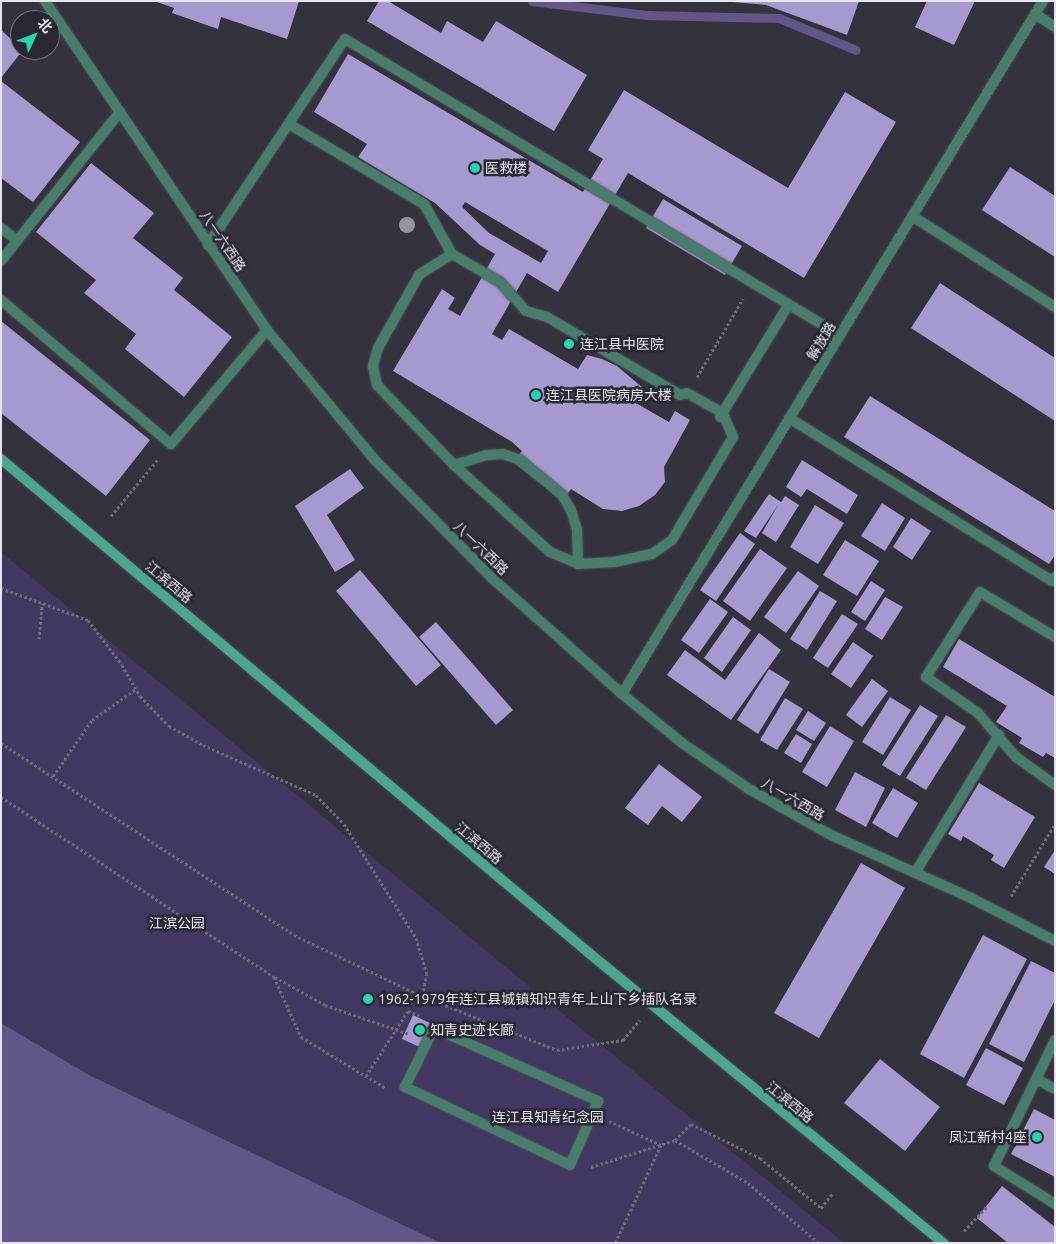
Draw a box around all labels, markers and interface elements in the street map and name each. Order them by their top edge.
north arrow [10,10,60,60]
text: 北 [35,15,56,36]
place label: 医救楼 [485,160,527,176]
marker: 医救楼 [469,162,481,174]
street label: 八一六西路 [196,207,250,275]
street label: 解放路 [803,319,839,363]
place label: 连江县中医院 [580,336,664,352]
marker: 连江县中医院 [562,337,576,351]
place label: 连江县医院病房大楼 [546,387,672,403]
marker: 连江县医院病房大楼 [530,389,542,401]
street label: 八一六西路 [450,518,512,578]
street label: 江滨西路 [142,558,196,606]
street label: 八一六西路 [758,774,828,824]
street label: 江滨西路 [452,819,506,867]
park label: 江滨公园 [149,915,205,931]
place label: 1962-1979年连江县城镇知识青年上山下乡插队名录 [378,991,697,1007]
marker: 1962-1979年连江县城镇知识青年上山下乡插队名录 [362,993,374,1005]
place label: 知青史迹长廊 [430,1022,514,1038]
marker: 知青史迹长廊 [414,1024,426,1036]
street label: 江滨西路 [763,1078,817,1126]
park label: 连江县知青纪念园 [492,1109,604,1125]
place label: 凤江新村4座 [949,1129,1027,1145]
marker: 凤江新村4座 [1031,1131,1043,1143]

